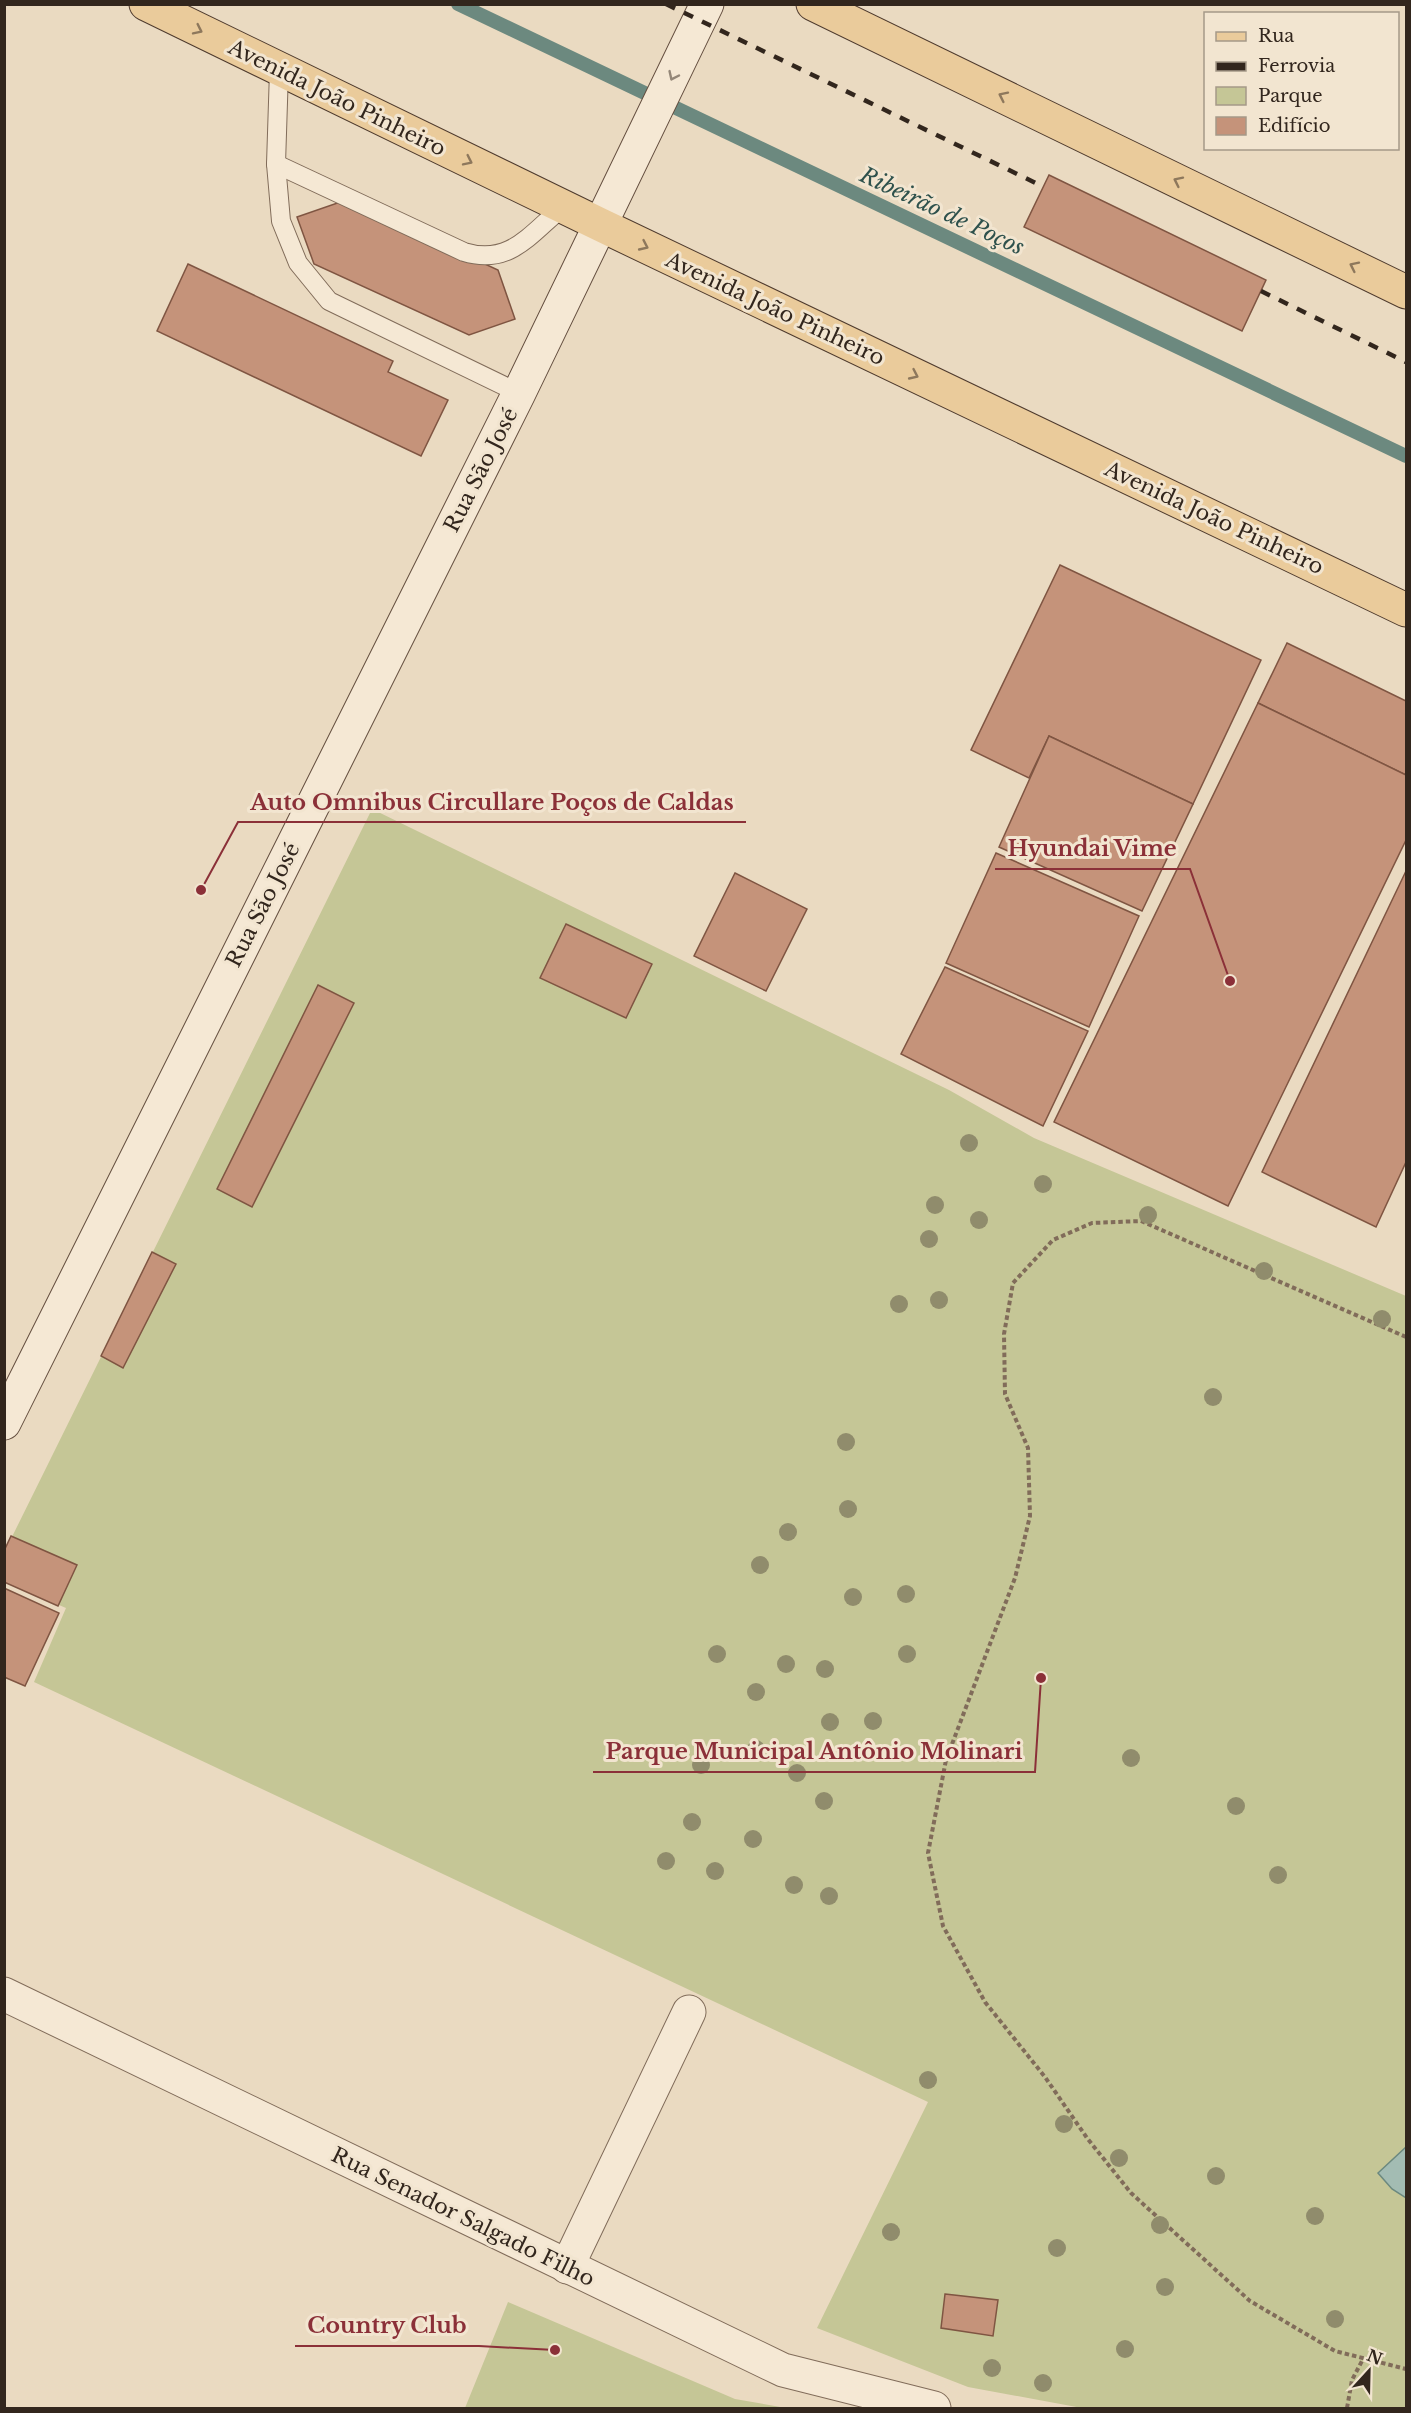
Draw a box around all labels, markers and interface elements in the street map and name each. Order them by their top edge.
legend [1204,12,1399,150]
one-way arrow [192,23,203,35]
text: Rua [1258,25,1294,47]
street label: Avenida João Pinheiro [223,34,450,162]
text: Ferrovia [1258,55,1335,77]
one-way arrow [668,69,680,80]
text: Parque [1258,85,1323,107]
one-way arrow [998,91,1009,103]
text: Edifício [1258,115,1331,137]
one-way arrow [461,154,472,166]
water label: Ribeirão de Poços [855,161,1028,261]
one-way arrow [1174,176,1185,188]
one-way arrow [637,238,648,250]
street label: Avenida João Pinheiro [660,246,889,371]
one-way arrow [1349,262,1360,273]
one-way arrow [908,368,919,379]
street label: Rua São José [439,404,523,536]
street label: Avenida João Pinheiro [1099,455,1328,580]
callout: Auto Omnibus Circullare Poços de Caldas [238,782,746,822]
text: Auto Omnibus Circullare Poços de Caldas [249,789,734,816]
callout: Hyundai Vime [995,829,1190,869]
text: Hyundai Vime [1007,835,1177,862]
street label: Rua São José [221,839,305,971]
callout: Parque Municipal Antônio Molinari [593,1732,1035,1772]
text: Parque Municipal Antônio Molinari [605,1738,1023,1765]
street label: Rua Senador Salgado Filho [327,2142,599,2292]
callout: Country Club [295,2306,479,2346]
text: Country Club [307,2312,467,2339]
north arrow [1339,2341,1399,2401]
text: N [1364,2345,1385,2369]

